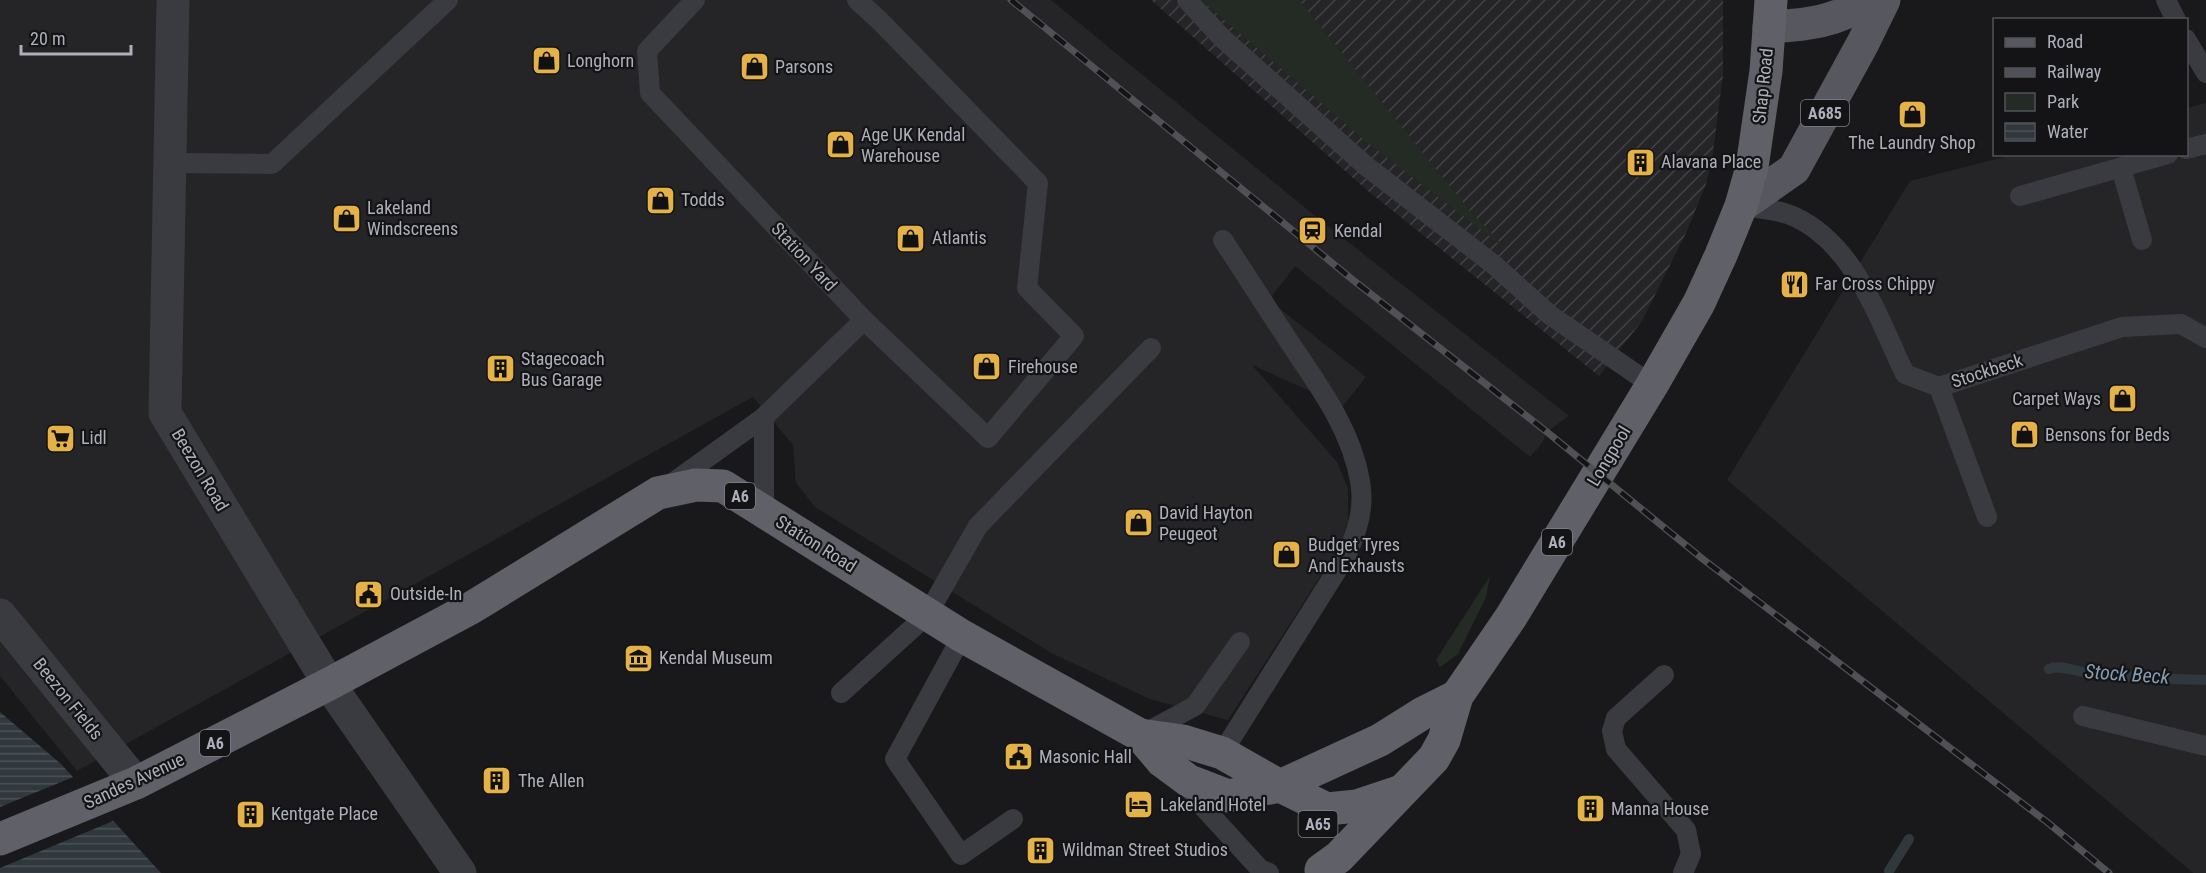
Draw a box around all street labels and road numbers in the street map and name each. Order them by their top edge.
street label: Shap Road [1748,47,1777,125]
road number: A685 [1801,100,1849,126]
street label: Station Yard [767,218,841,295]
street label: Stockbeck [1949,349,2025,392]
street label: Longpool [1583,422,1635,490]
street label: Beezon Road [168,425,233,515]
road number: A6 [725,483,755,509]
street label: Station Road [772,511,860,577]
road number: A6 [1542,529,1572,555]
street label: Beezon Fields [29,654,108,744]
road number: A6 [200,730,230,756]
street label: Sandes Avenue [80,748,187,813]
road number: A65 [1298,811,1338,837]

